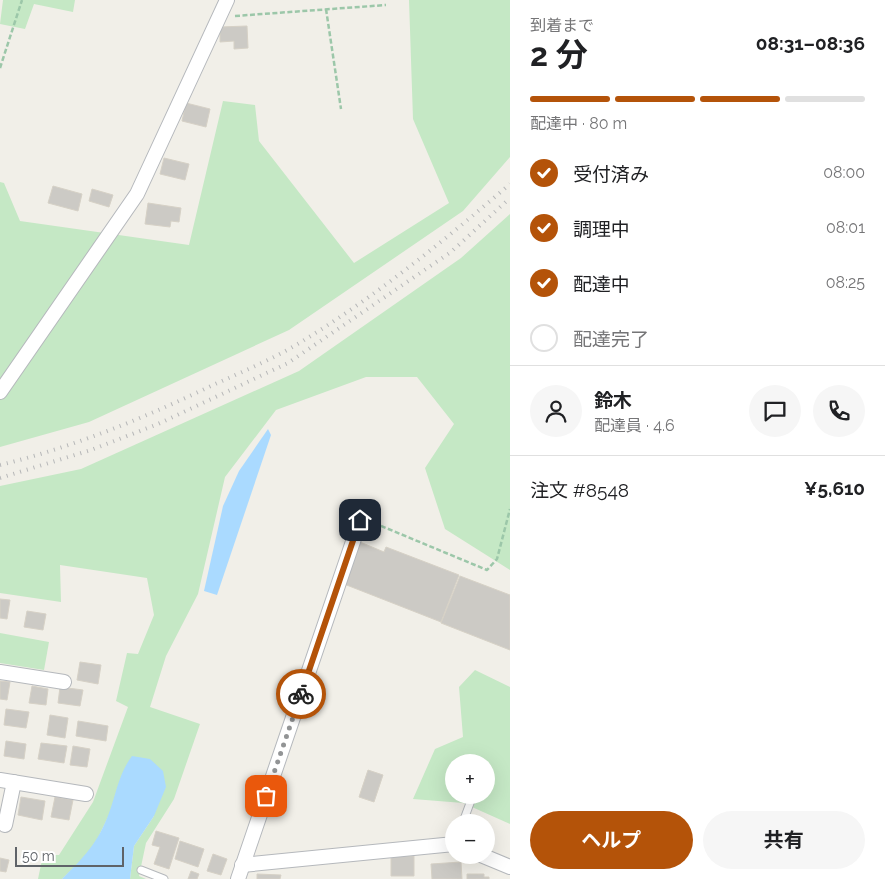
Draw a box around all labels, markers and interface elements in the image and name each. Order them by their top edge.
text: 到着まで [530,16,594,35]
text: 08:31–08:36 [756,32,865,54]
text: 2 分 [530,36,588,73]
text: 配達中 · 80 m [530,114,627,133]
icon: check [530,159,558,187]
text: 受付済み [573,163,649,185]
text: 08:00 [823,163,865,182]
icon: check [530,214,558,242]
text: 調理中 [573,218,630,240]
text: 08:01 [826,218,865,237]
icon: check [530,269,558,297]
text: 配達中 [573,273,630,295]
text: 08:25 [826,273,865,292]
text: 配達完了 [573,328,649,350]
button: person [530,385,582,437]
button: chat [749,385,801,437]
button: phone [813,385,865,437]
text: 鈴木 [594,389,632,411]
text: 配達員 · 4.6 [594,416,675,435]
text: ¥5,610 [804,477,865,499]
text: 注文 #8548 [530,479,629,501]
pin [339,499,381,541]
icon: home [346,506,374,534]
courier [276,669,326,719]
icon: bike [287,680,315,708]
map controls [445,754,495,864]
button: + [445,754,495,804]
pin [245,775,287,817]
icon: bag [252,782,280,810]
button: ヘルプ [530,811,693,869]
button: 共有 [703,811,865,869]
button: − [445,814,495,864]
scale bar [15,844,124,867]
text: 50 m [22,848,55,864]

